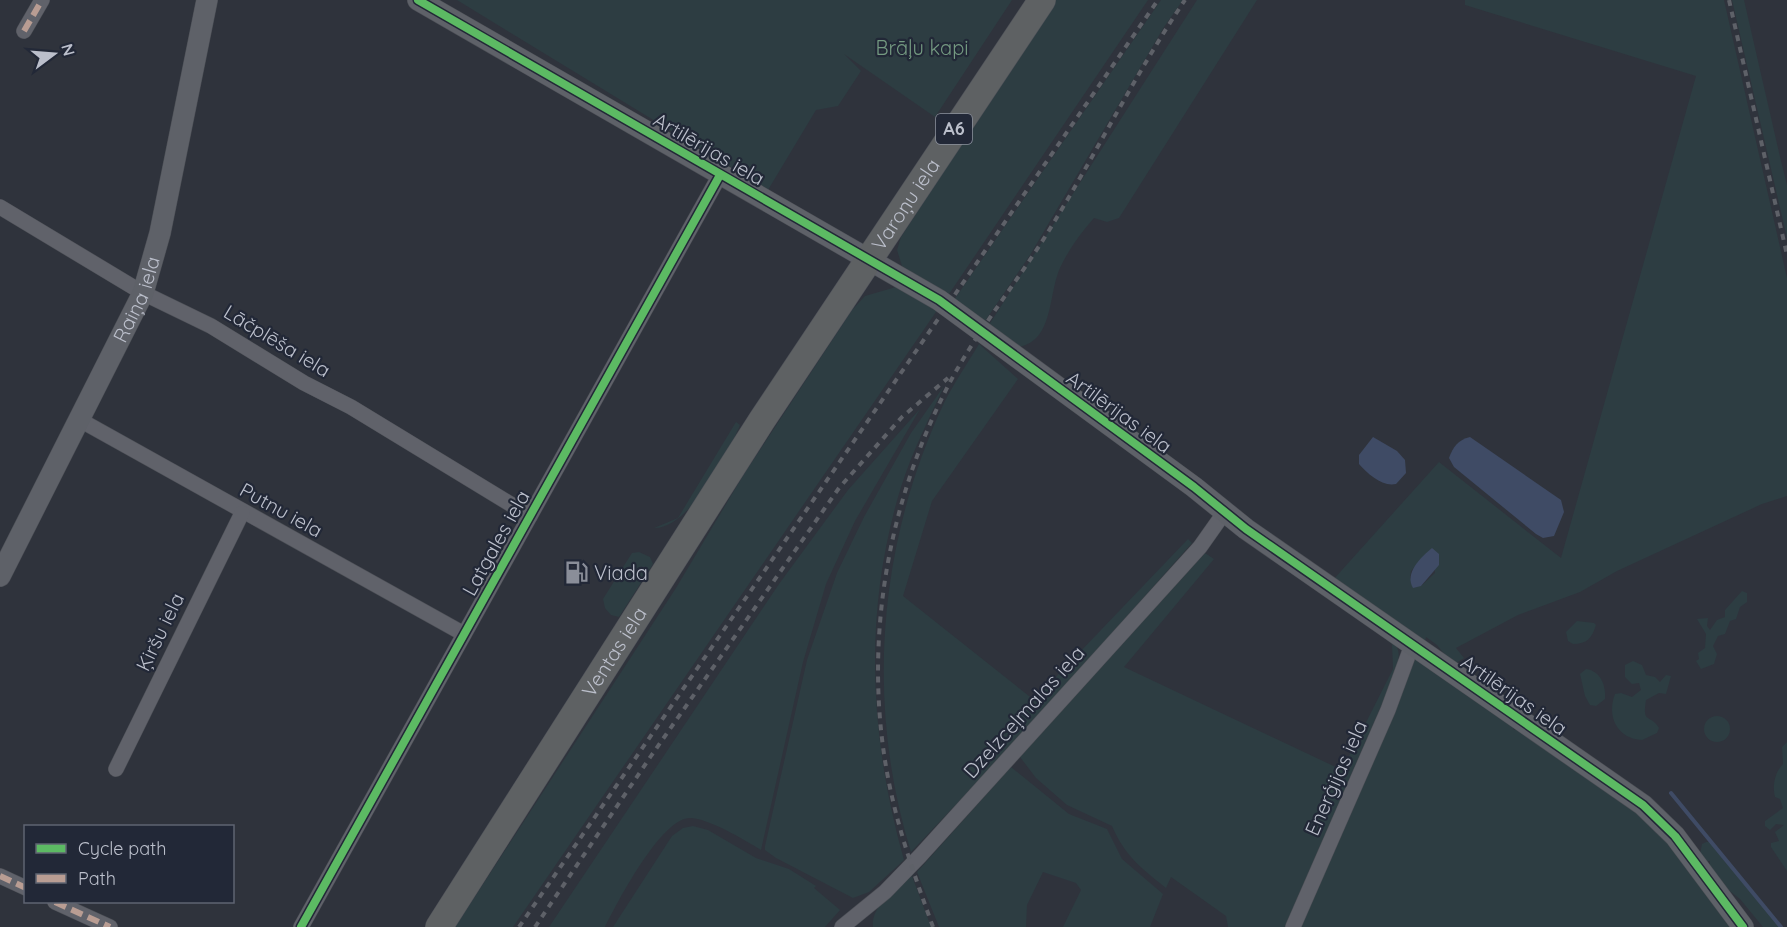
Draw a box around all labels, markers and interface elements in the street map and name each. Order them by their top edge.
north arrow [24,24,84,84]
park label: Brāļu kapi [875,35,969,60]
text: N [57,41,80,58]
street label: Artilērijas iela [649,107,769,190]
road number: A6 [936,114,972,144]
street label: Varoņu iela [866,154,945,255]
street label: Raiņa iela [107,253,165,346]
street label: Lāčplēša iela [219,299,335,382]
street label: Artilērijas iela [1062,365,1177,458]
street label: Putnu iela [236,477,327,542]
street label: Latgales iela [456,486,535,600]
fuel station icon: Viada [563,560,589,586]
place label: Viada [594,560,648,585]
street label: Ķiršu iela [130,589,189,675]
street label: Ventas iela [576,602,652,701]
street label: Dzelzceļmalas iela [958,640,1090,783]
street label: Artilērijas iela [1456,649,1572,740]
street label: Enerģijas iela [1299,716,1372,839]
legend [24,825,234,903]
text: Cycle path [78,837,166,860]
text: Path [78,867,116,890]

